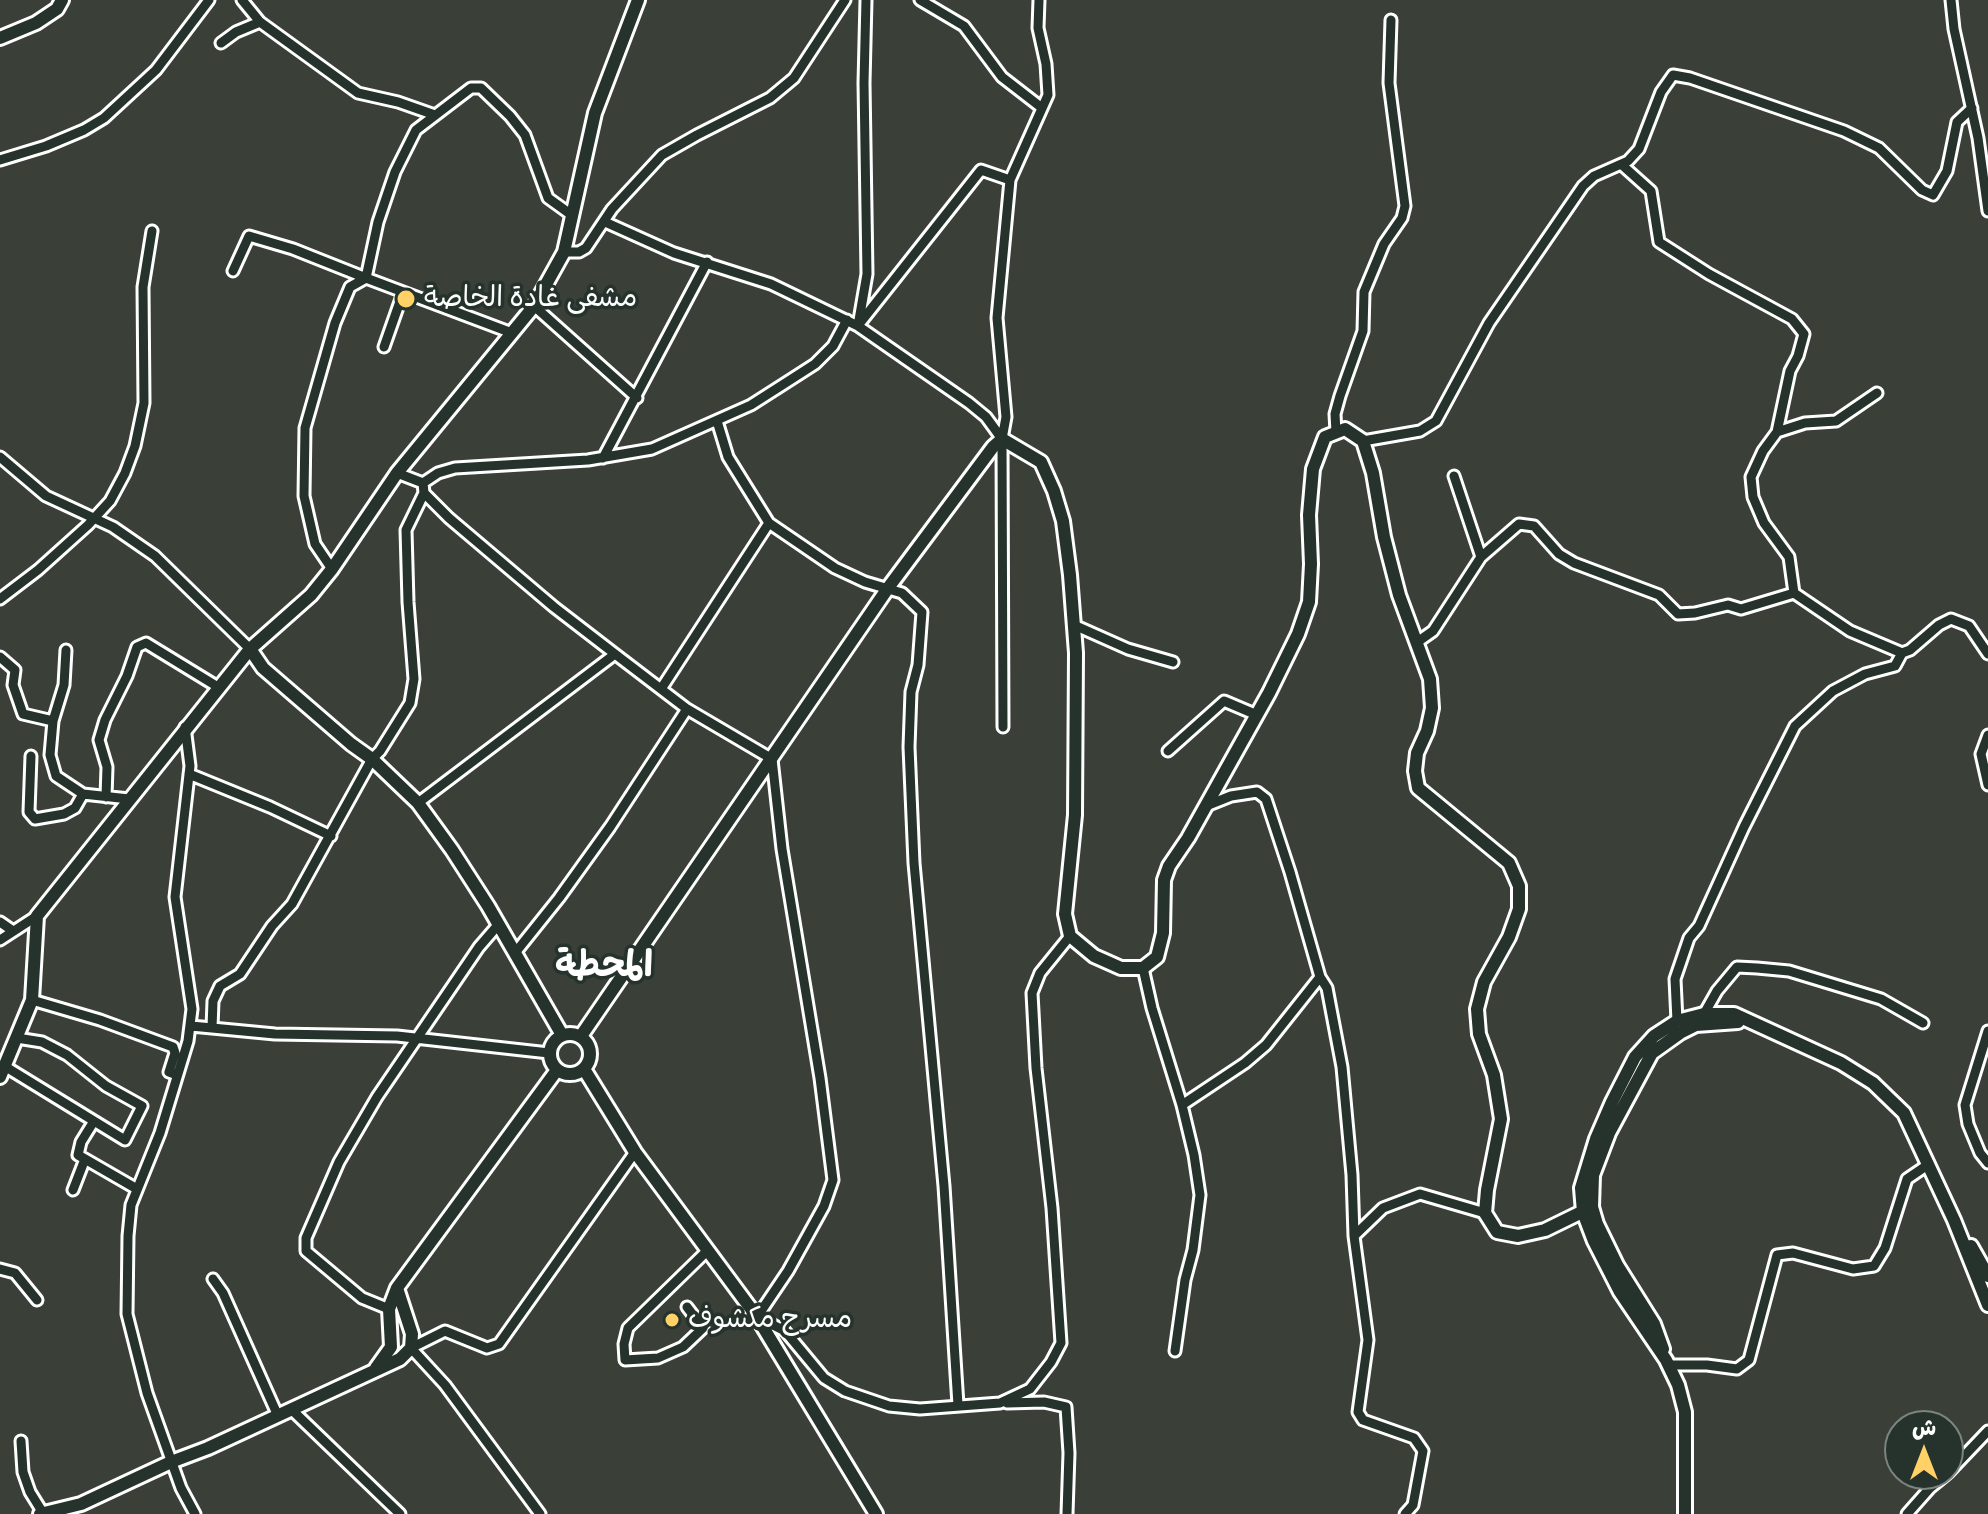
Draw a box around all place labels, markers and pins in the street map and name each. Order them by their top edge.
place label: مشفى غادة الخاصة [424,282,637,316]
marker: مشفى غادة الخاصة [395,288,417,310]
place label: مسرح مكشوف [688,1303,852,1337]
marker: مسرح مكشوف [663,1311,681,1329]

